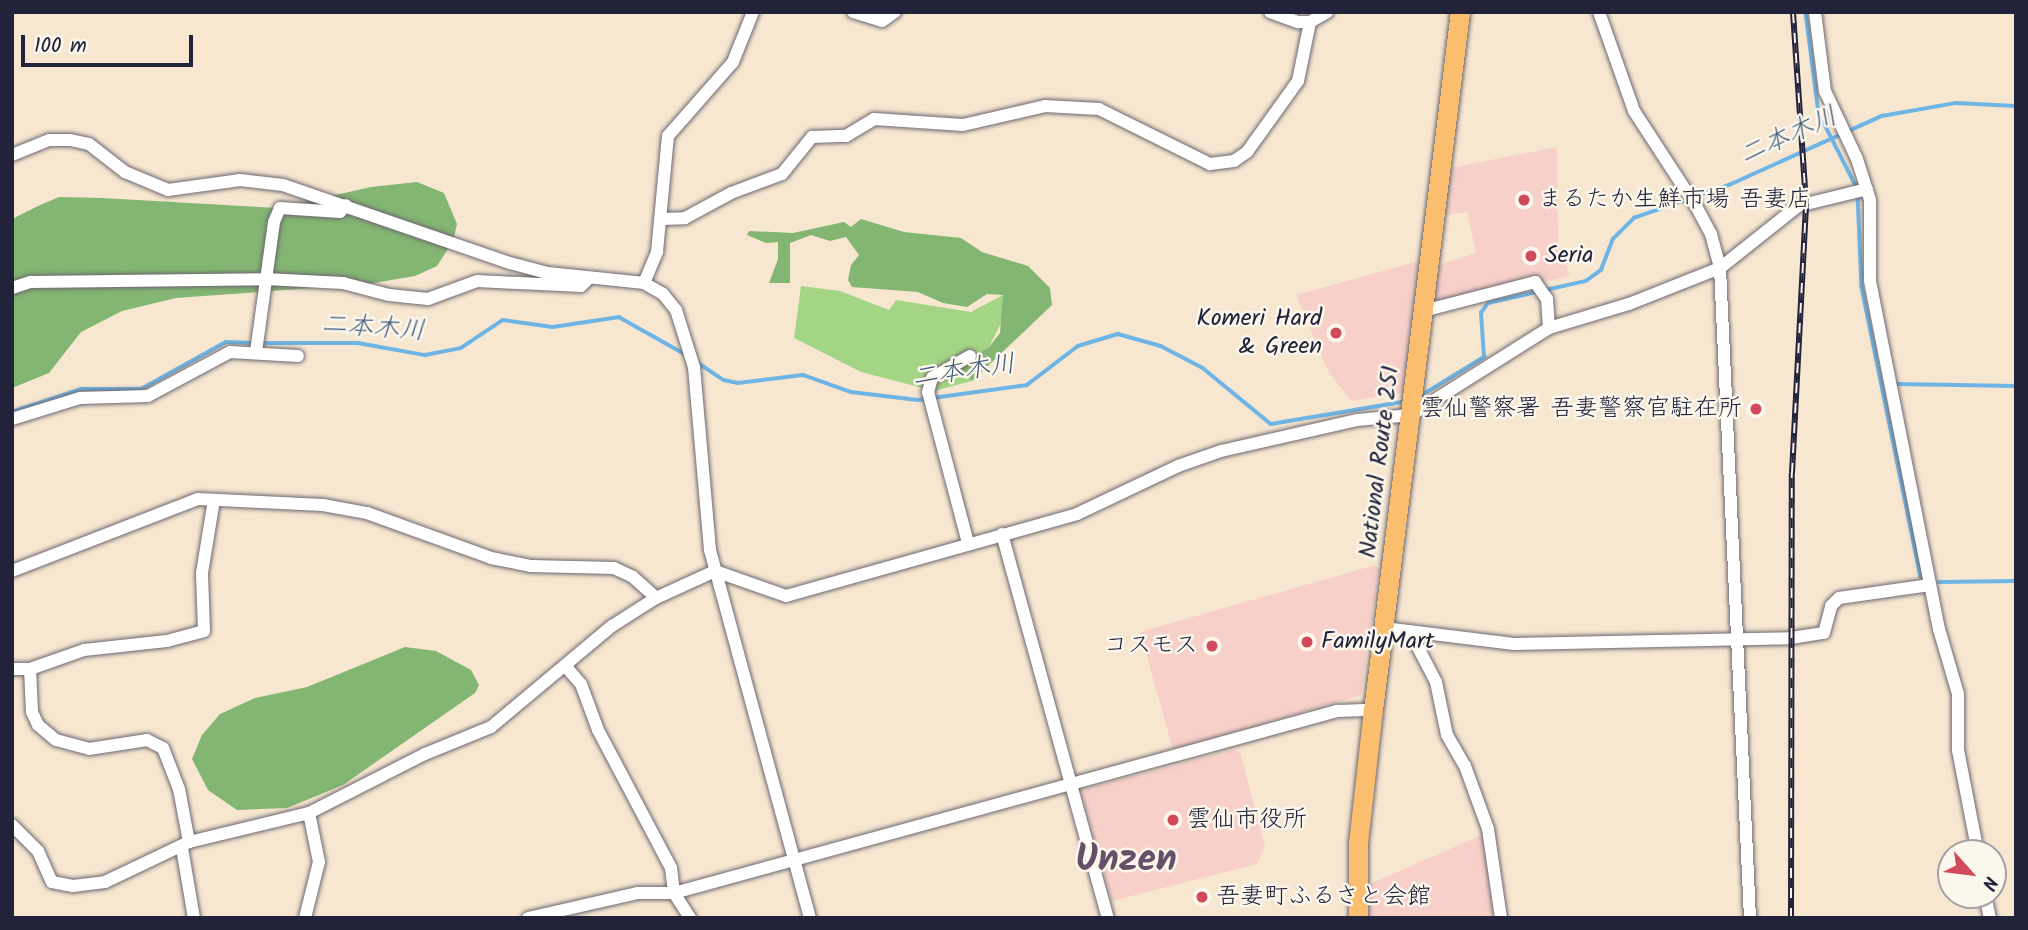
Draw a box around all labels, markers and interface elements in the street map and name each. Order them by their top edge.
scale bar [24,21,196,65]
text: 100 m [34,30,87,63]
water label: 二本木川 [1735,102,1843,172]
place label: まるたか生鮮市場 吾妻店 [1538,186,1812,214]
marker: まるたか生鮮市場 吾妻店 [1516,192,1532,208]
place label: Seria [1545,242,1593,270]
marker: Seria [1523,248,1539,264]
place label: Komeri Hard & Green [1197,305,1322,361]
water label: 二本木川 [320,310,426,348]
marker: Komeri Hard & Green [1328,325,1344,341]
water label: 二本木川 [910,349,1018,395]
street label: National Route 251 [1354,364,1406,560]
place label: 雲仙警察署 吾妻警察官駐在所 [1420,395,1742,423]
marker: 雲仙警察署 吾妻警察官駐在所 [1748,401,1764,417]
place label: FamilyMart [1321,628,1434,656]
place label: コスモス [1102,632,1198,660]
marker: FamilyMart [1299,634,1315,650]
marker: コスモス [1204,638,1220,654]
place label: 雲仙市役所 [1187,806,1307,834]
marker: 雲仙市役所 [1165,812,1181,828]
district label: Unzen [1075,838,1177,884]
north arrow [1937,839,2007,909]
text: N [1973,871,2005,895]
place label: 吾妻町ふるさと会館 [1216,883,1432,911]
marker: 吾妻町ふるさと会館 [1194,889,1210,905]

